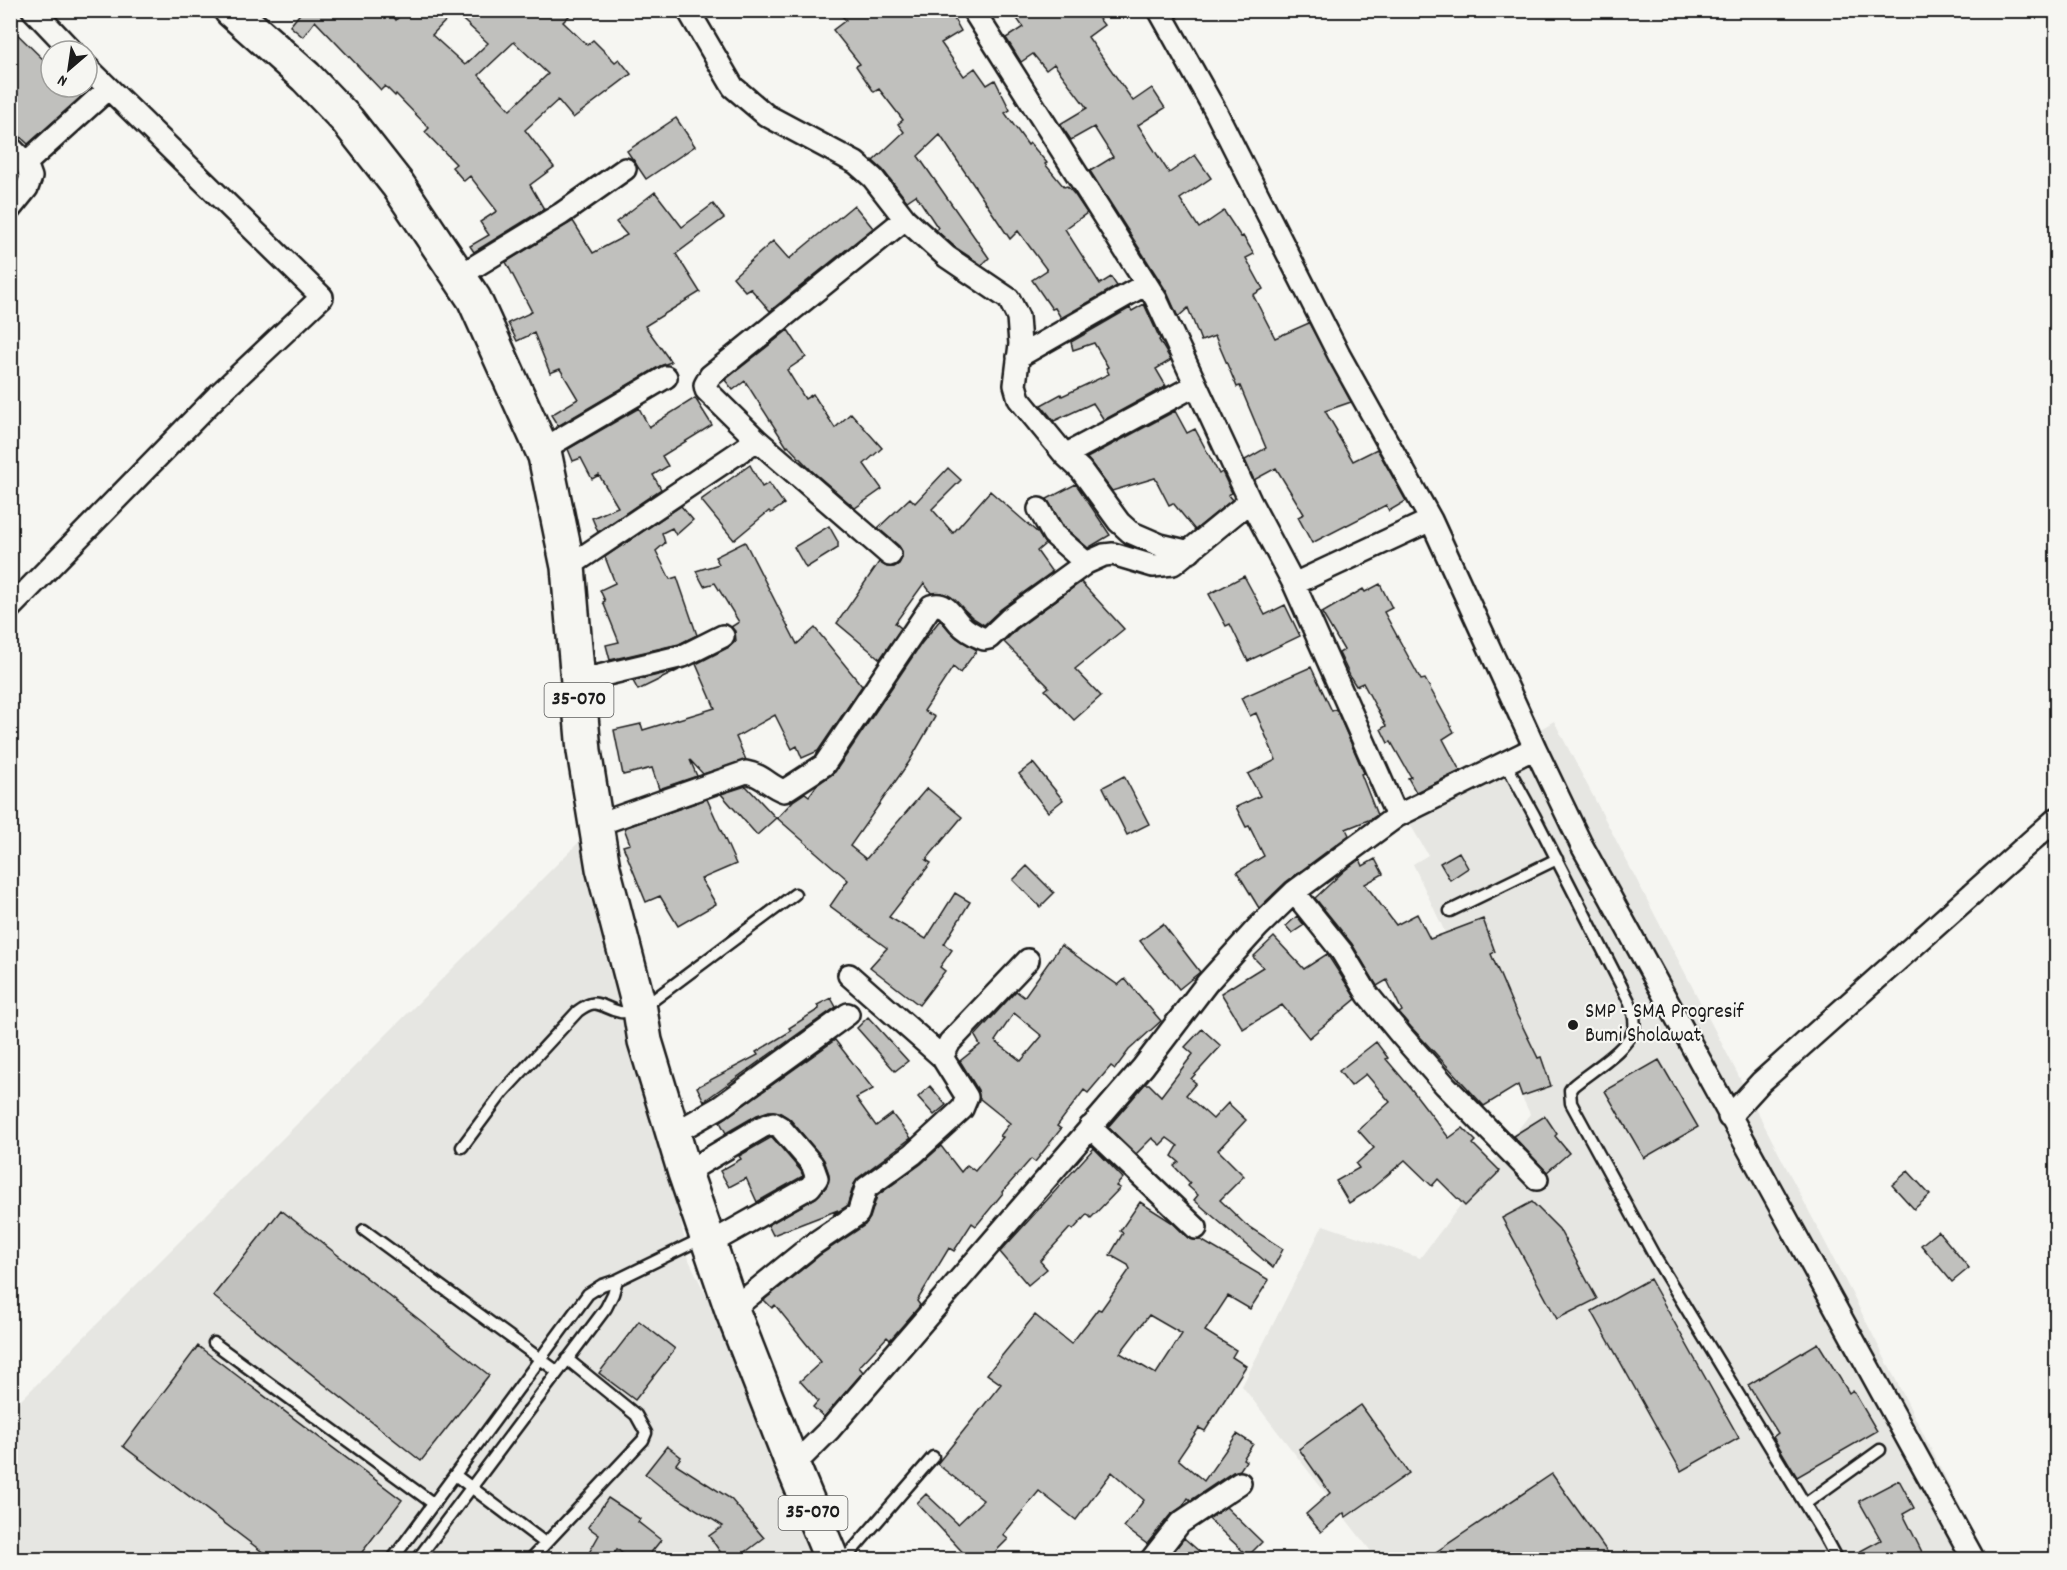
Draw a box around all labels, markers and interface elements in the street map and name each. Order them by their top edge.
north arrow [39,39,99,99]
text: N [54,68,72,92]
road number: 35-070 [544,683,614,717]
place label: SMP - SMA Progresif Bumi Sholawat [1585,998,1744,1052]
marker: SMP - SMA Progresif Bumi Sholawat [1566,1018,1580,1032]
road number: 35-070 [778,1496,848,1530]

